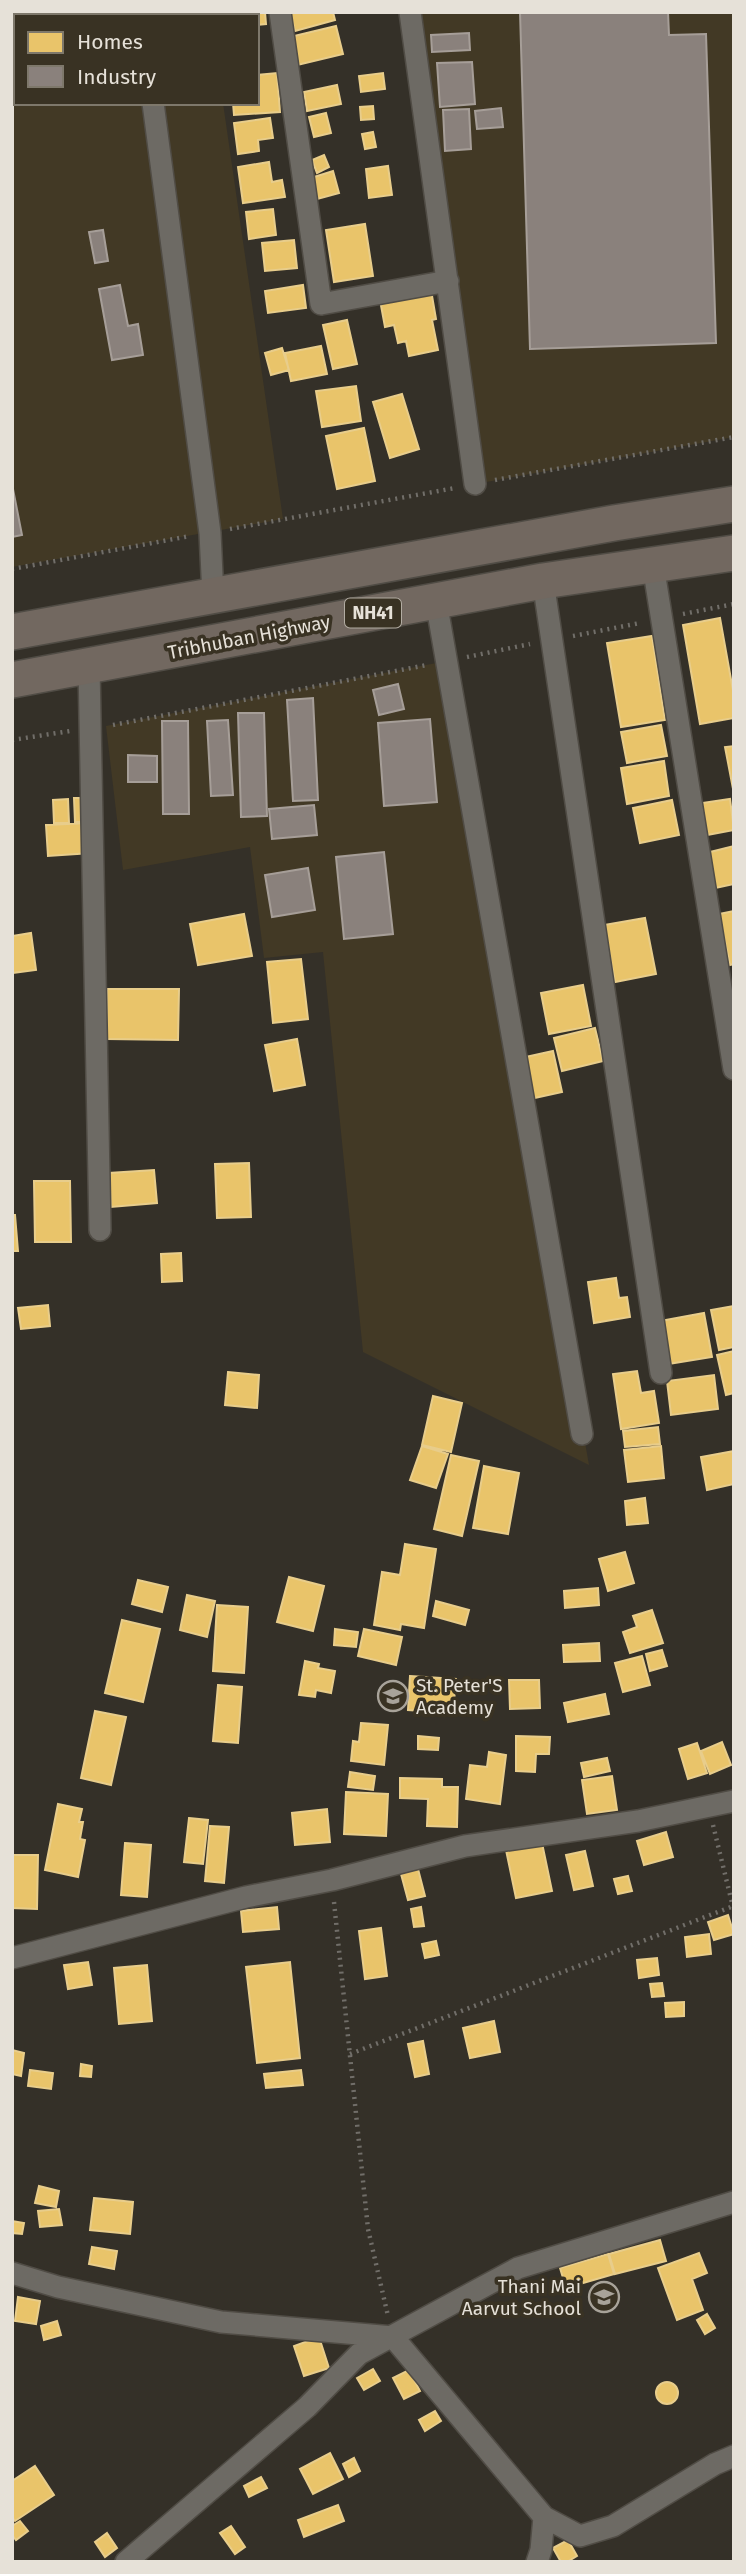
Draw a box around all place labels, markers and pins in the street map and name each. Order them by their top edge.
place label: St. Peter'S Academy [416,1674,503,1719]
school or university icon: St. Peter'S Academy [376,1679,410,1713]
place label: Thani Mai Aarvut School [462,2275,581,2320]
school or university icon: Thani Mai Aarvut School [587,2280,621,2314]

